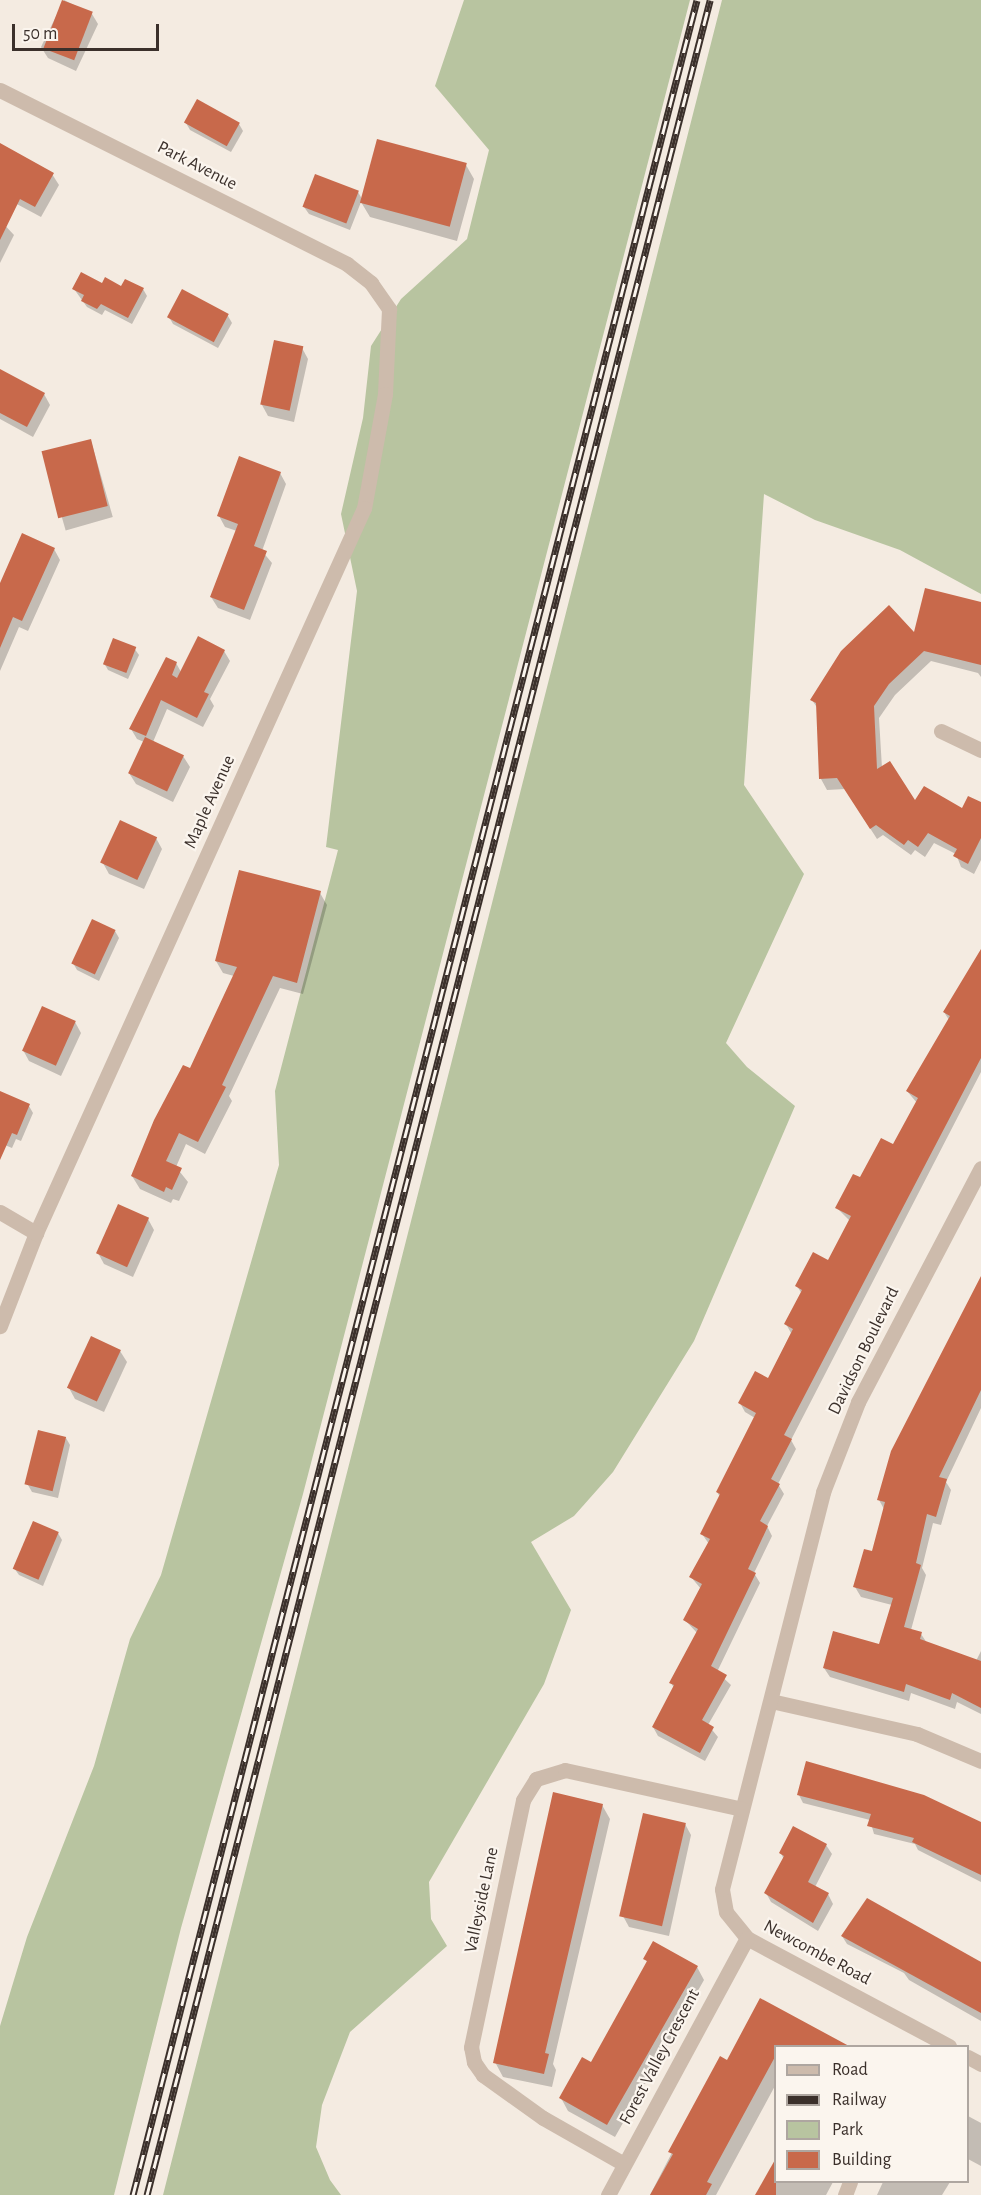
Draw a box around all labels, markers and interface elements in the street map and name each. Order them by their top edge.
scale bar [15,12,162,50]
text: 50 m [23,25,57,43]
street label: Park Avenue [154,137,240,195]
street label: Maple Avenue [180,752,240,852]
street label: Davidson Boulevard [824,1284,904,1418]
street label: Valleyside Lane [460,1845,504,1955]
street label: Newcombe Road [760,1916,874,1990]
street label: Forest Valley Crescent [615,1985,705,2129]
legend [774,2045,969,2183]
text: Road [832,2061,868,2079]
text: Railway [832,2091,886,2109]
text: Park [832,2121,863,2139]
text: Building [832,2151,891,2169]

